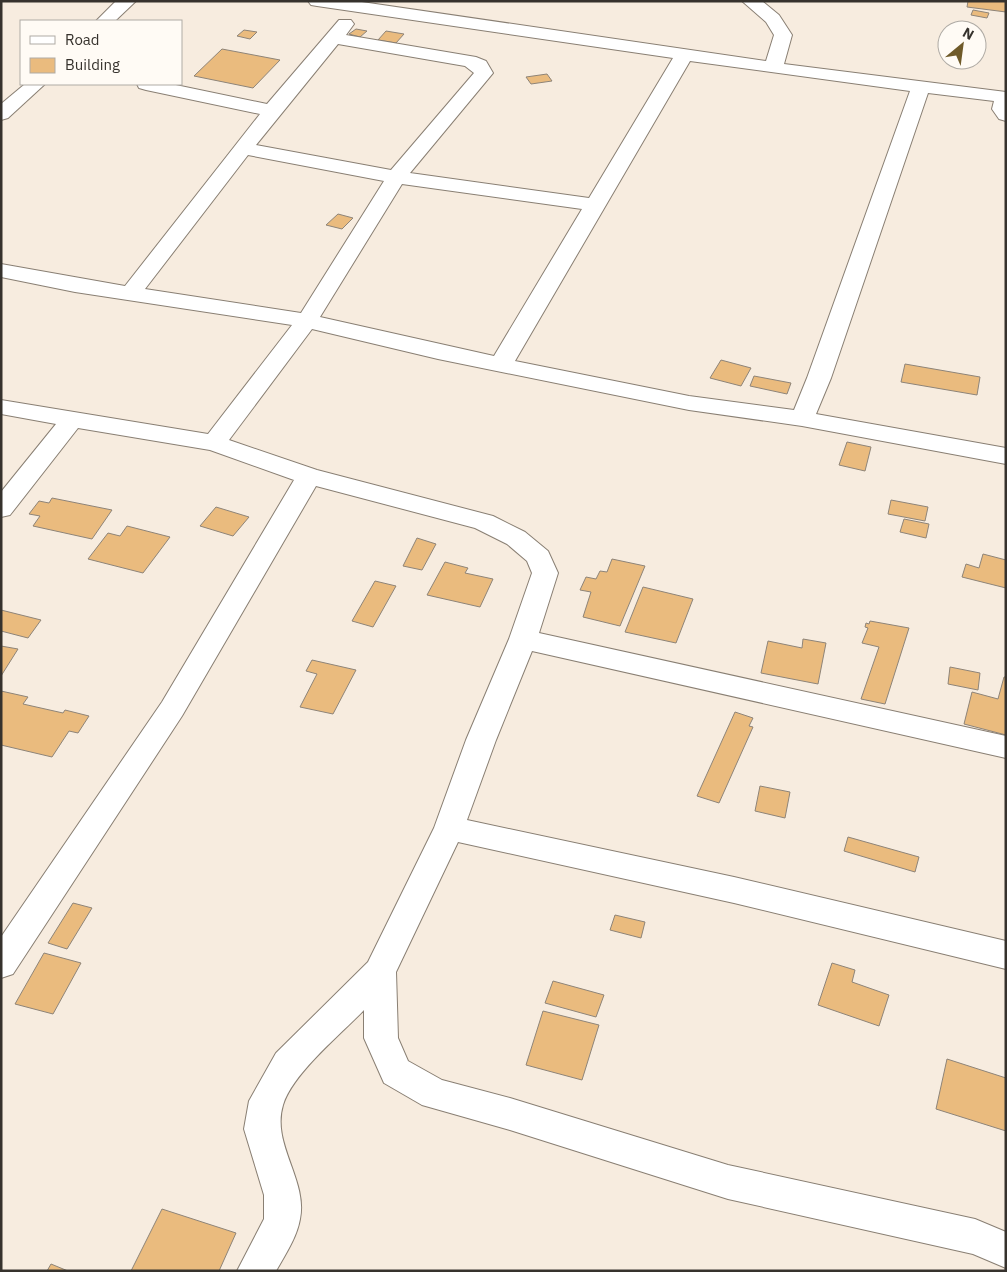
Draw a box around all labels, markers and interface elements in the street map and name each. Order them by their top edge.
legend [20,20,182,85]
north arrow [937,20,987,70]
text: N [960,23,977,44]
text: Road [65,30,100,49]
text: Building [65,55,120,74]

